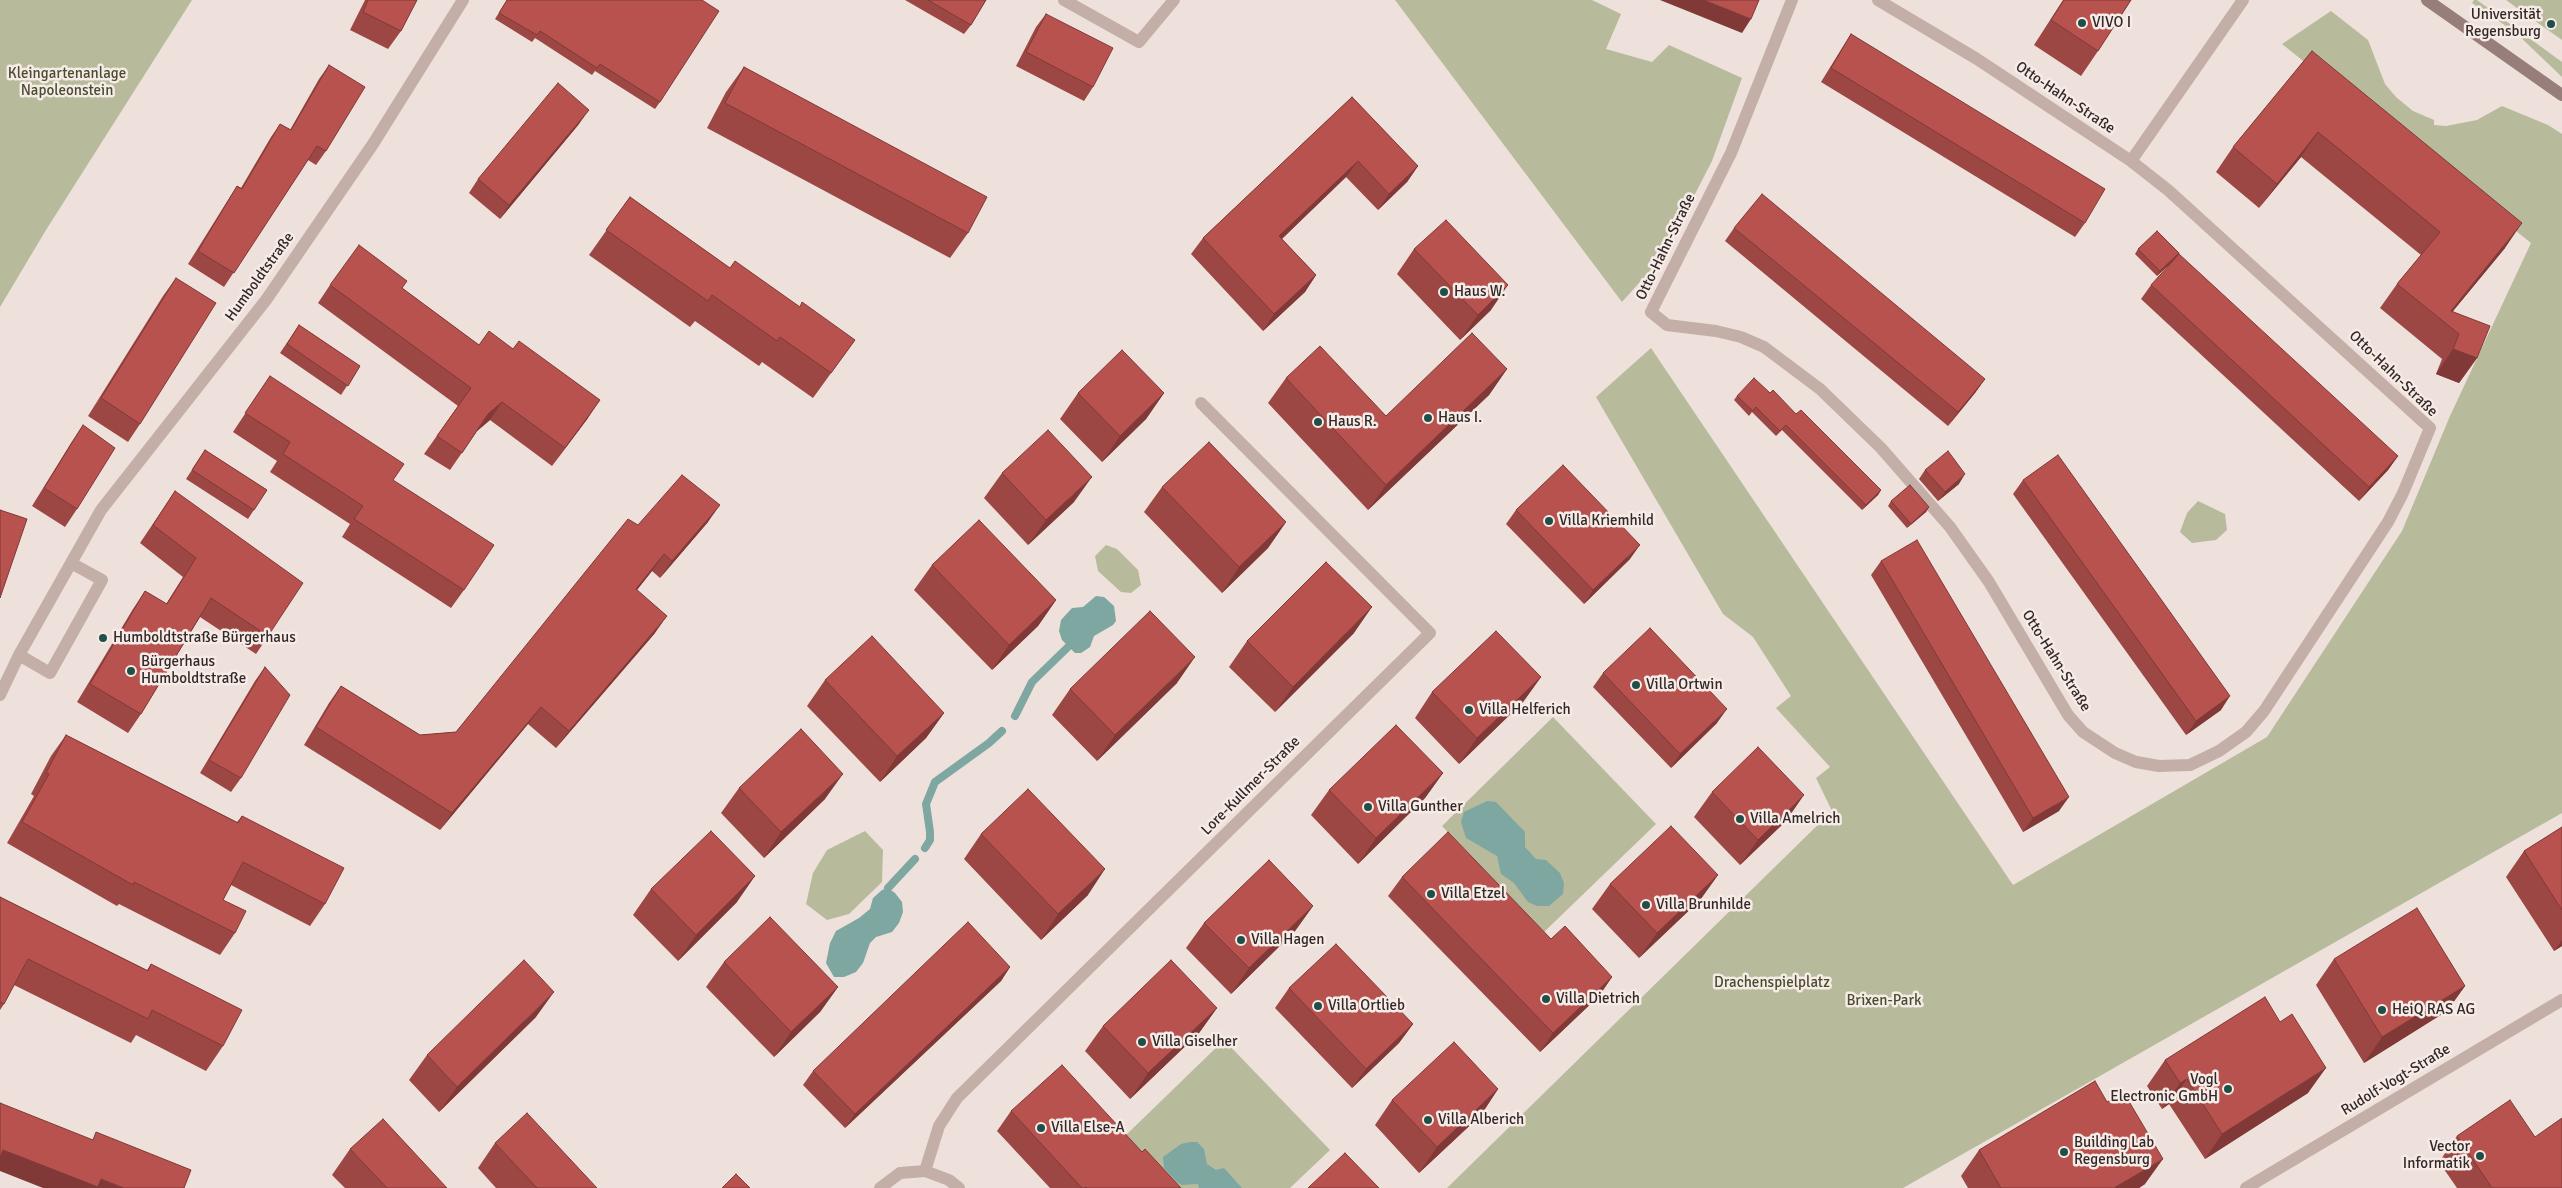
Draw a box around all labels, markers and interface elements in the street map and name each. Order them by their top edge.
place label: Universität Regensburg [2465,6,2541,41]
place label: VIVO I [2092,14,2131,32]
marker: VIVO I [2076,17,2088,29]
marker: Universität Regensburg [2545,18,2557,30]
street label: Otto-Hahn-Straße [2012,58,2118,138]
park label: Kleingartenanlage Napoleonstein [8,65,126,100]
street label: Otto-Hahn-Straße [1632,191,1700,303]
street label: Humboldtstraße [222,229,298,325]
place label: Haus W. [1454,283,1506,301]
marker: Haus W. [1438,286,1450,298]
street label: Otto-Hahn-Straße [2345,327,2441,421]
place label: Haus I. [1438,409,1482,427]
marker: Haus I. [1422,412,1434,424]
place label: Haus R. [1328,413,1377,431]
marker: Haus R. [1312,416,1324,428]
place label: Villa Kriemhild [1559,512,1654,530]
marker: Villa Kriemhild [1543,515,1555,527]
street label: Otto-Hahn-Straße [2018,607,2094,715]
place label: Humboldtstraße Bürgerhaus [113,629,296,647]
marker: Humboldtstraße Bürgerhaus [97,632,109,644]
place label: Bürgerhaus Humboldtstraße [141,653,246,688]
marker: Bürgerhaus Humboldtstraße [125,665,137,677]
place label: Villa Ortwin [1646,676,1723,694]
marker: Villa Ortwin [1630,679,1642,691]
place label: Villa Helferich [1479,701,1571,719]
marker: Villa Helferich [1463,704,1475,716]
street label: Lore-Kullmer-Straße [1198,733,1304,839]
place label: Villa Gunther [1378,798,1463,816]
marker: Villa Gunther [1362,801,1374,813]
place label: Villa Amelrich [1750,810,1840,828]
marker: Villa Amelrich [1734,813,1746,825]
place label: Villa Etzel [1441,885,1505,903]
marker: Villa Etzel [1425,888,1437,900]
place label: Villa Brunhilde [1656,896,1751,914]
marker: Villa Brunhilde [1640,899,1652,911]
place label: Villa Hagen [1251,931,1325,949]
marker: Villa Hagen [1235,934,1247,946]
park label: Drachenspielplatz [1714,974,1830,992]
place label: Villa Dietrich [1556,990,1640,1008]
park label: Brixen-Park [1847,992,1921,1010]
marker: Villa Dietrich [1540,993,1552,1005]
place label: Villa Ortlieb [1328,997,1405,1015]
marker: Villa Ortlieb [1312,1000,1324,1012]
place label: HeiQ RAS AG [2392,1001,2475,1019]
marker: HeiQ RAS AG [2376,1004,2388,1016]
place label: Villa Giselher [1152,1033,1238,1051]
marker: Villa Giselher [1136,1036,1148,1048]
street label: Rudolf-Vogt-Straße [2338,1040,2454,1120]
place label: Vogl Electronic GmbH [2110,1071,2218,1106]
marker: Vogl Electronic GmbH [2222,1083,2234,1095]
place label: Villa Alberich [1438,1111,1524,1129]
marker: Villa Alberich [1422,1114,1434,1126]
place label: Villa Else-A [1051,1119,1125,1137]
marker: Villa Else-A [1035,1122,1047,1134]
place label: Building Lab Regensburg [2074,1134,2154,1169]
place label: Vector Informatik [2403,1138,2470,1173]
marker: Building Lab Regensburg [2058,1146,2070,1158]
marker: Vector Informatik [2474,1150,2486,1162]

